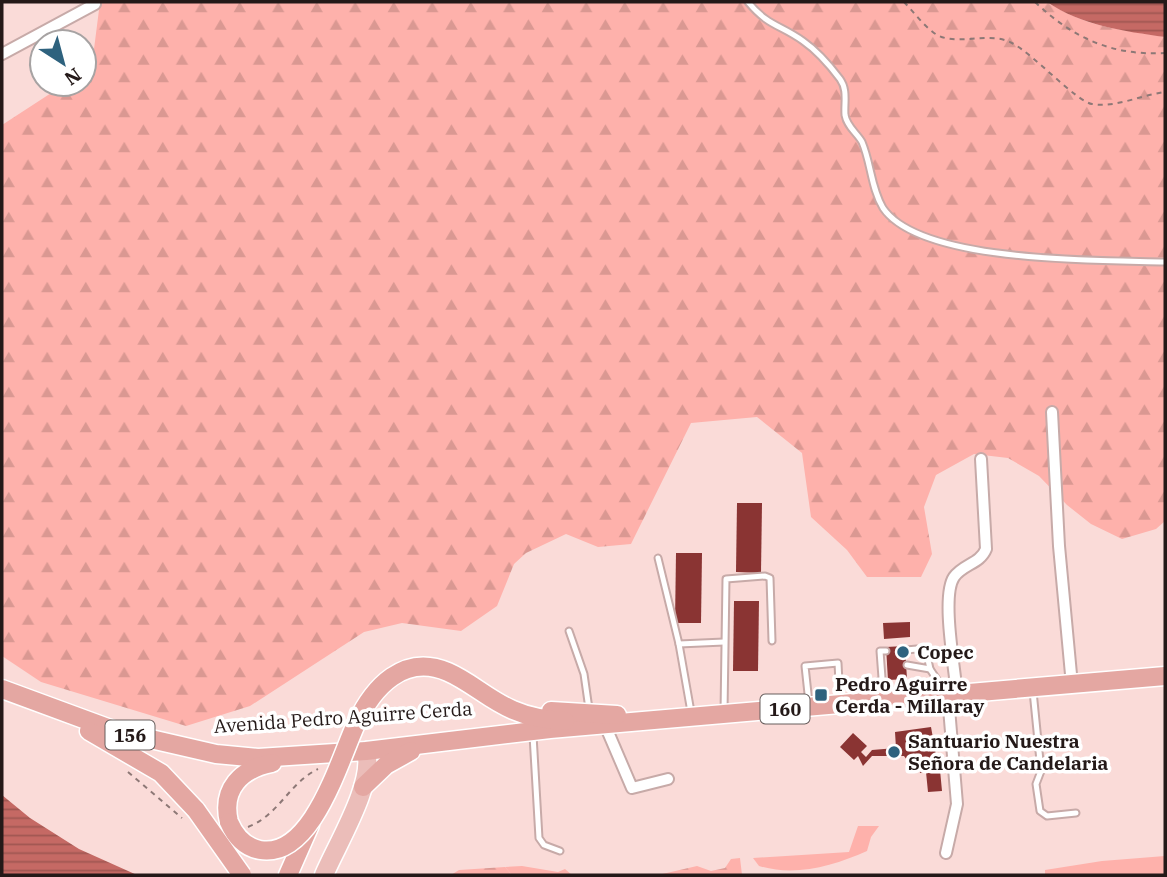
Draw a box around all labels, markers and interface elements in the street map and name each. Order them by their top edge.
north arrow [28,28,98,98]
text: N [60,63,86,91]
place label: Copec [917,640,974,664]
marker: Copec [895,644,911,660]
place label: Pedro Aguirre Cerda - Millaray [835,672,984,718]
marker: Pedro Aguirre Cerda - Millaray [813,687,829,703]
road number: 160 [760,694,810,724]
street label: Avenida Pedro Aguirre Cerda [213,696,473,738]
road number: 156 [106,720,154,750]
place label: Santuario Nuestra Señora de Candelaria [908,729,1109,775]
marker: Santuario Nuestra Señora de Candelaria [886,744,902,760]

